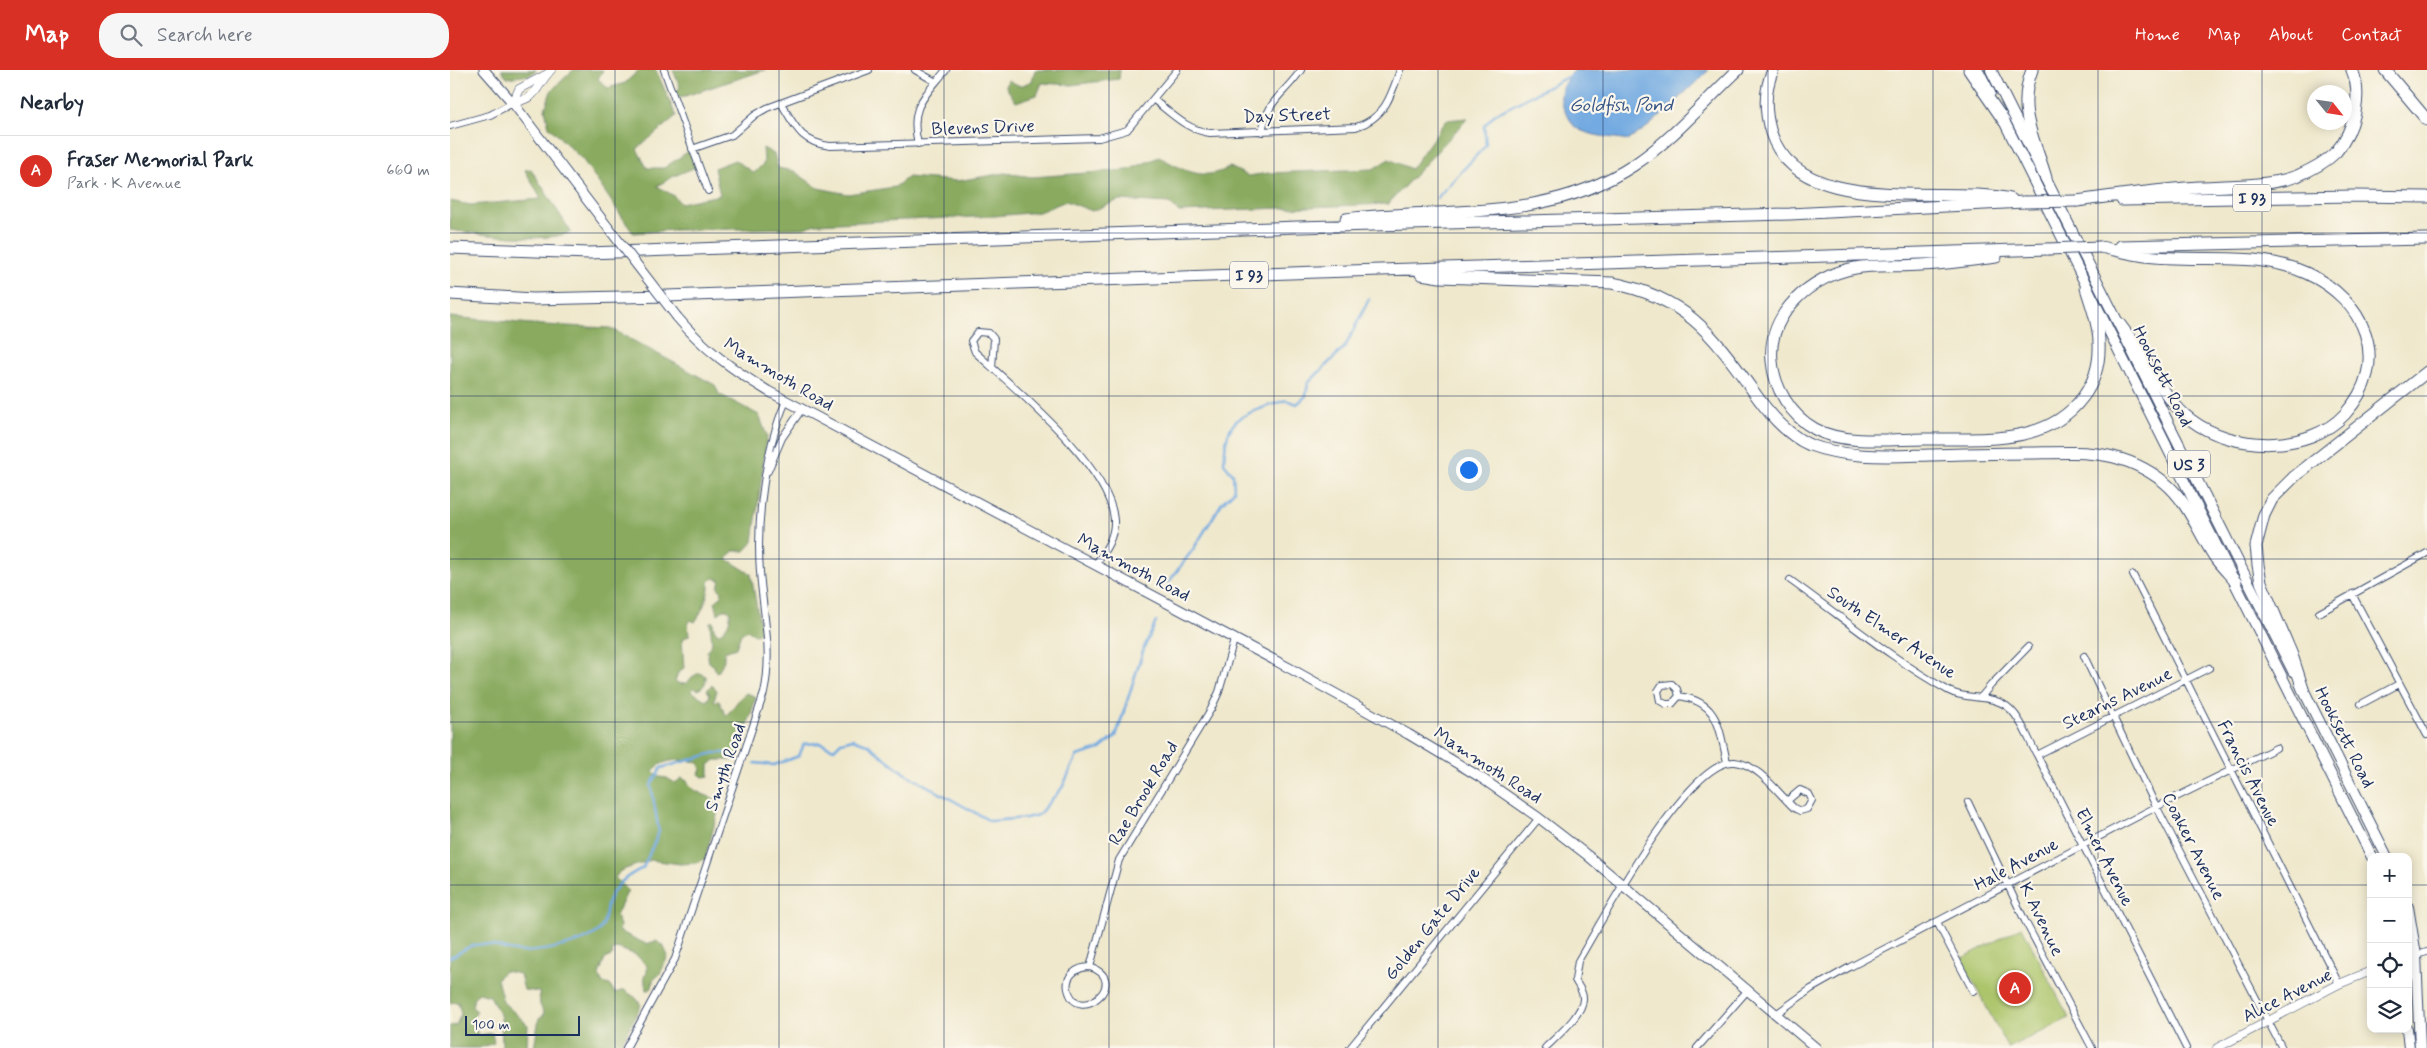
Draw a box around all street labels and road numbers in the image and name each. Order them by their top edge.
street label: Day Street [1243,102,1332,130]
street label: Blevens Drive [931,114,1035,142]
road number: I 93 [2233,185,2271,212]
road number: I 93 [1230,262,1268,288]
street label: Hooksett Road [2126,322,2198,431]
street label: Mammoth Road [719,332,838,417]
road number: US 3 [2168,450,2210,478]
street label: Mammoth Road [1073,528,1194,608]
street label: South Elmer Avenue [1822,581,1961,685]
street label: Stearns Avenue [2058,662,2177,736]
street label: Hooksett Road [2308,683,2380,792]
street label: Francis Avenue [2211,716,2285,831]
street label: Smyth Road [700,720,752,815]
street label: Mammoth Road [1429,722,1546,810]
street label: Rae Brook Road [1103,737,1184,850]
street label: Coaker Avenue [2156,789,2231,904]
street label: Elmer Avenue [2069,804,2139,911]
street label: Hale Avenue [1970,833,2063,897]
street label: Golden Gate Drive [1379,862,1486,986]
street label: K Avenue [2013,879,2069,960]
street label: Alice Avenue [2239,963,2336,1029]

